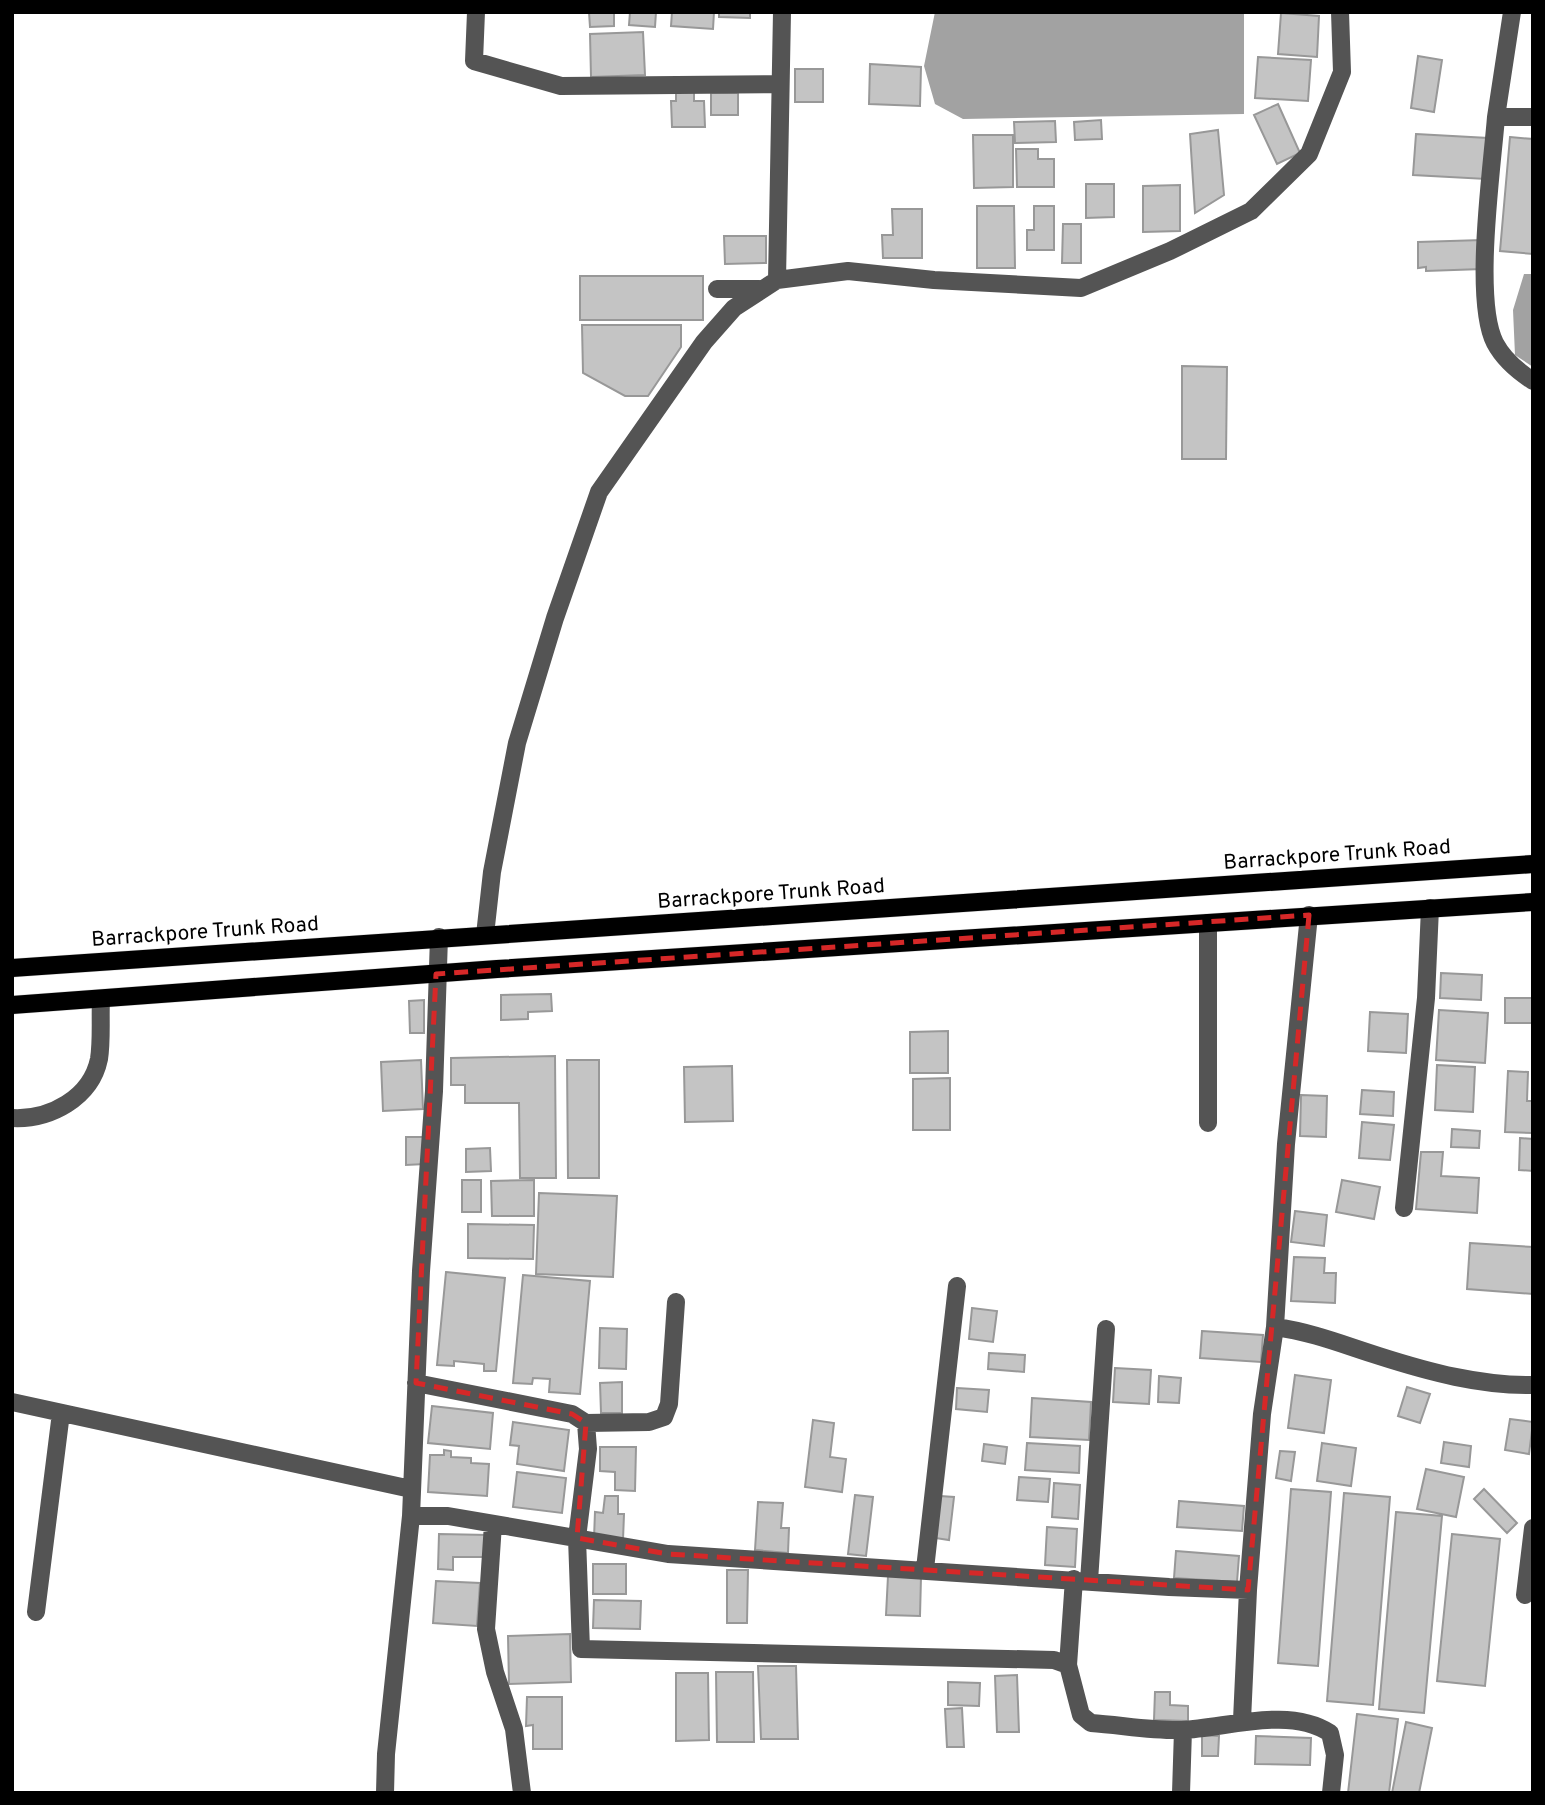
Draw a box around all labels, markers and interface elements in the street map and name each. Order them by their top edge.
street label: Barrackpore Trunk Road [1222,834,1452,877]
street label: Barrackpore Trunk Road [656,873,886,916]
street label: Barrackpore Trunk Road [90,911,320,954]

